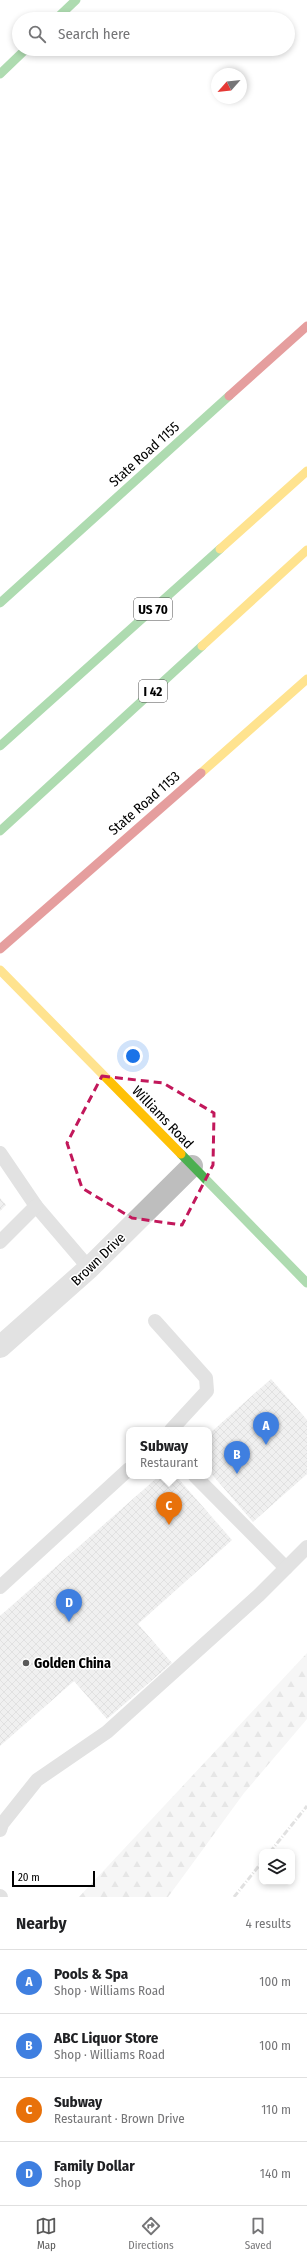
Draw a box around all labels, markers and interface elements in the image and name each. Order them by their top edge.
search box [12,12,295,56]
icon: search [26,23,48,45]
text: Search here [58,25,130,43]
north arrow [211,68,247,104]
street label: State Road 1155 [106,418,183,490]
road number: US 70 [134,598,172,620]
road number: I 42 [139,680,167,702]
street label: State Road 1153 [105,768,183,839]
your location [123,1046,143,1066]
street label: Williams Road [128,1082,197,1152]
street label: Brown Drive [68,1229,129,1289]
pin: A [253,1412,279,1445]
popup [126,1427,212,1479]
text: Subway [140,1437,188,1455]
pin: B [224,1441,250,1474]
text: Restaurant [140,1455,198,1470]
pin: C [156,1492,182,1525]
pin: D [56,1589,82,1622]
place label: Golden China [34,1655,111,1672]
marker: Golden China [21,1658,31,1668]
map controls [259,1849,295,1885]
button: layers [259,1849,295,1885]
scale bar [12,1869,95,1888]
text: 20 m [18,1871,40,1884]
text: Nearby [16,1913,67,1934]
text: 4 results [245,1916,291,1931]
text: Pools & Spa [54,1965,128,1983]
text: A [25,1974,33,1989]
text: 100 m [259,1974,291,1989]
text: Shop · Williams Road [54,1983,165,1998]
text: ABC Liquor Store [54,2029,158,2047]
text: B [25,2038,33,2053]
text: 100 m [259,2038,291,2053]
text: Shop · Williams Road [54,2047,165,2062]
text: Subway [54,2093,102,2111]
text: C [26,2102,32,2117]
text: 110 m [261,2102,291,2117]
text: Restaurant · Brown Drive [54,2111,185,2126]
text: Family Dollar [54,2157,135,2175]
text: D [25,2166,33,2181]
text: 140 m [260,2166,291,2181]
text: Shop [54,2175,81,2190]
tab: Map [35,2215,57,2252]
tab: Directions [128,2215,174,2252]
tab: Saved [245,2215,272,2252]

